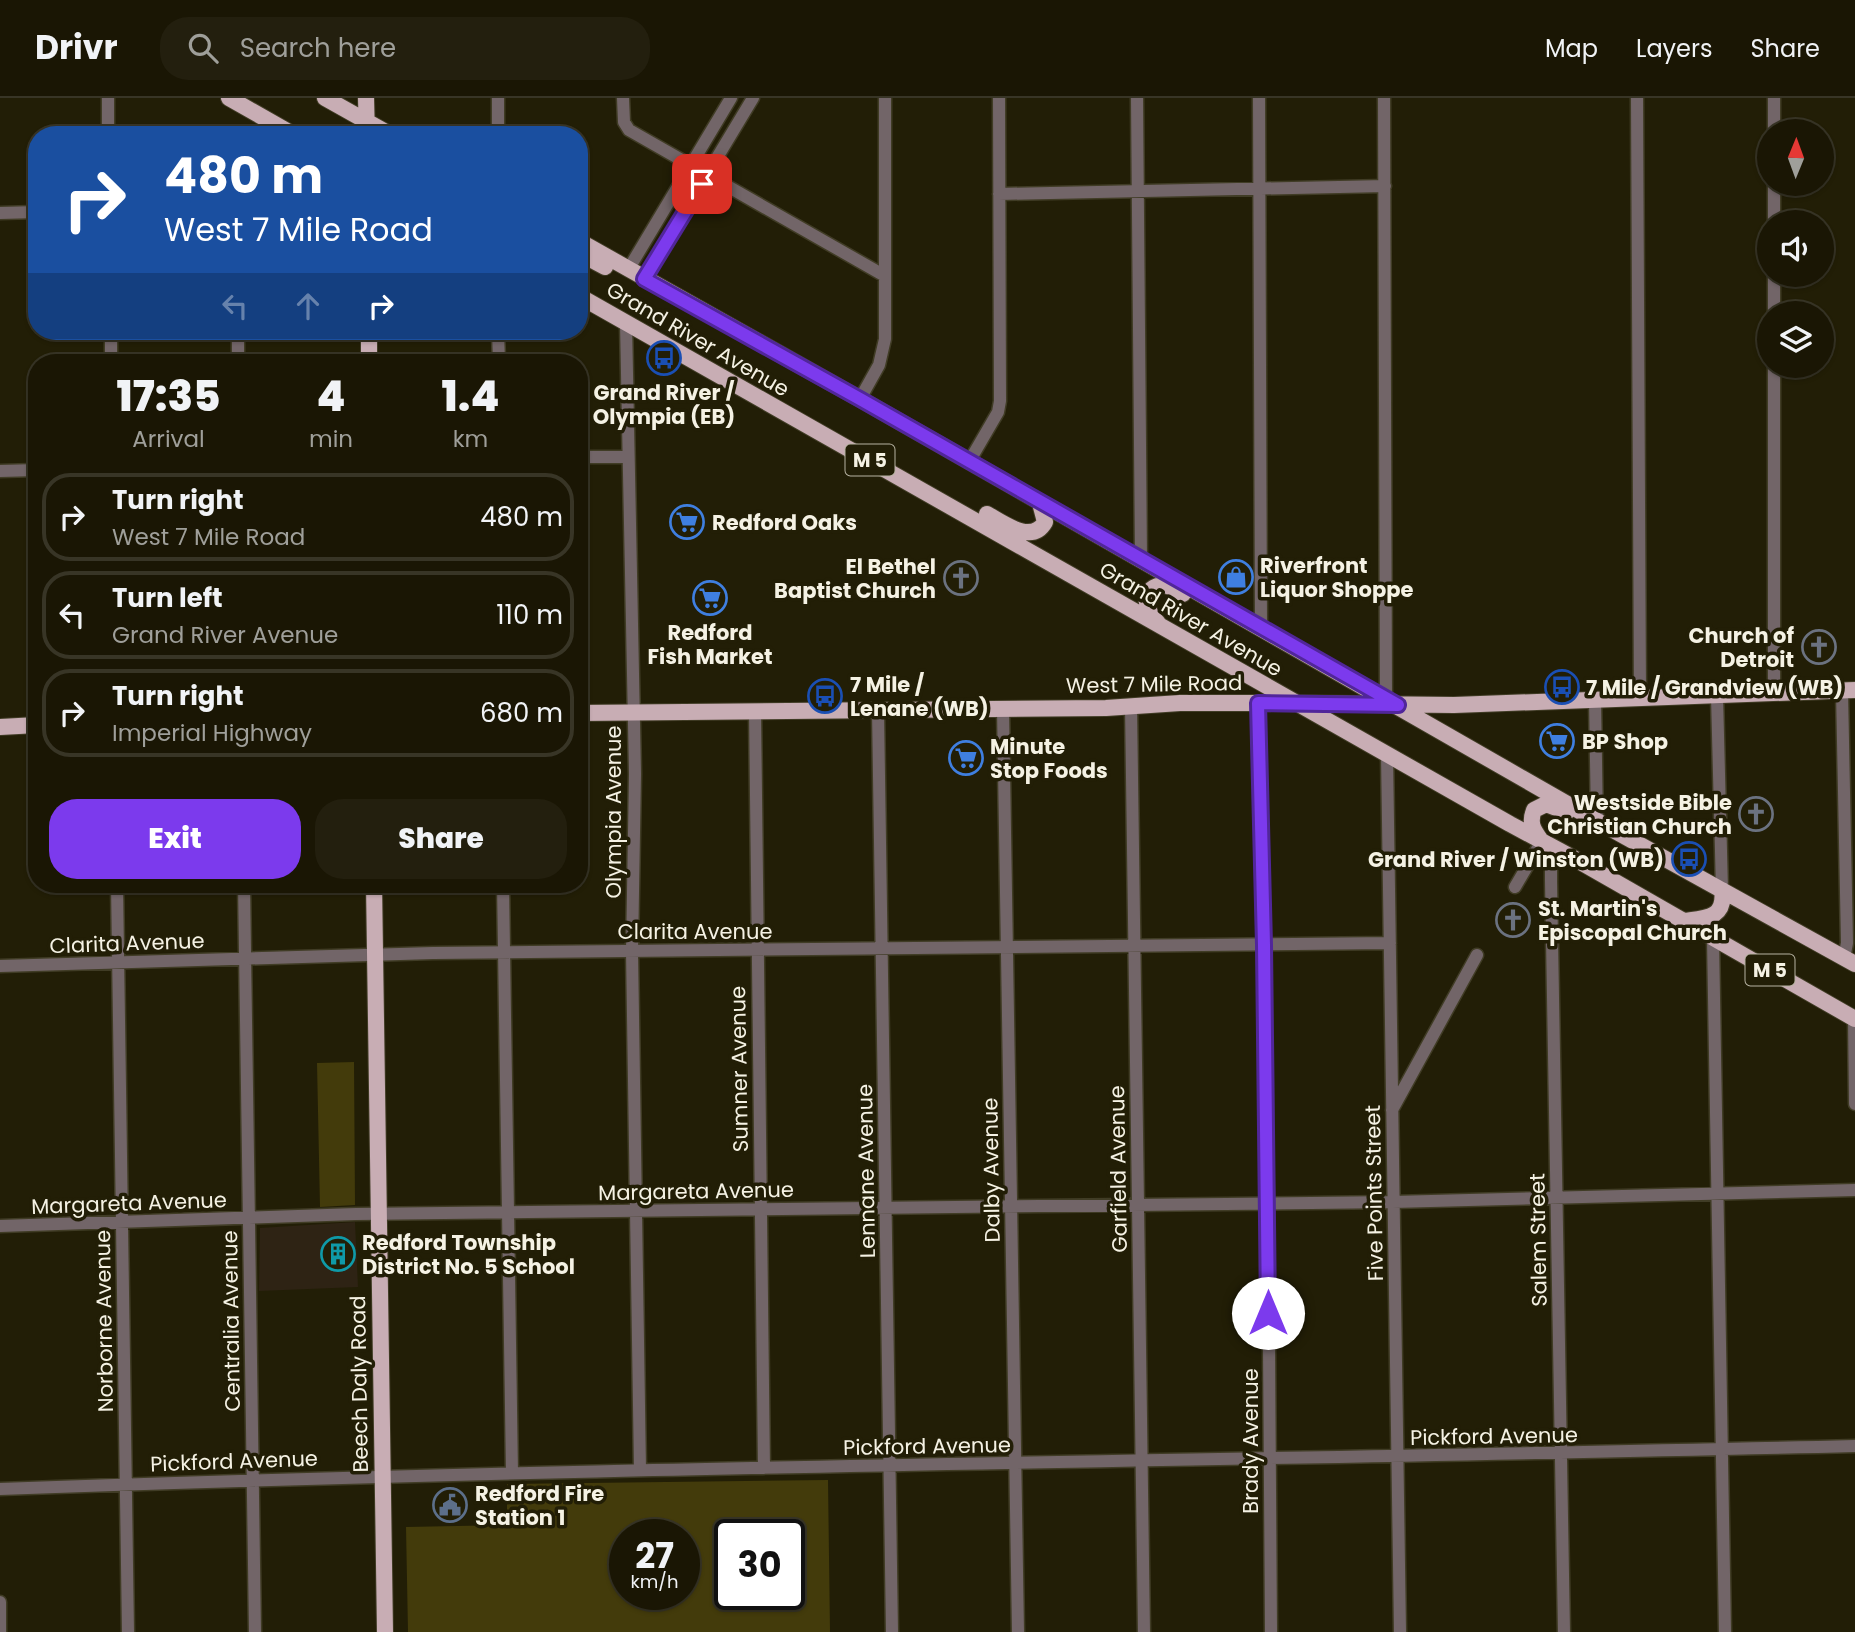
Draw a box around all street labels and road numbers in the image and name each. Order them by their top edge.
street label: Grand River Avenue [601,275,795,403]
road number: M 5 [846,444,894,476]
street label: Grand River Avenue [1094,555,1288,683]
street label: West 7 Mile Road [1066,668,1242,700]
street label: Olympia Avenue [599,725,628,899]
street label: Clarita Avenue [618,917,772,946]
street label: Clarita Avenue [49,926,205,960]
road number: M 5 [1746,954,1795,986]
street label: Sumner Avenue [723,986,755,1152]
street label: Lennane Avenue [850,1084,882,1258]
street label: Garfield Avenue [1102,1085,1134,1253]
street label: Dalby Avenue [975,1097,1007,1243]
street label: Five Points Street [1358,1105,1390,1281]
street label: Salem Street [1522,1173,1554,1307]
street label: Margareta Avenue [598,1175,794,1207]
street label: Margareta Avenue [31,1185,227,1221]
street label: Norborne Avenue [88,1230,120,1412]
street label: Centralia Avenue [215,1230,247,1412]
street label: Beech Daly Road [343,1295,375,1473]
street label: Brady Avenue [1236,1368,1265,1514]
street label: Pickford Avenue [1410,1420,1578,1452]
street label: Pickford Avenue [843,1430,1011,1462]
street label: Pickford Avenue [150,1444,318,1478]

